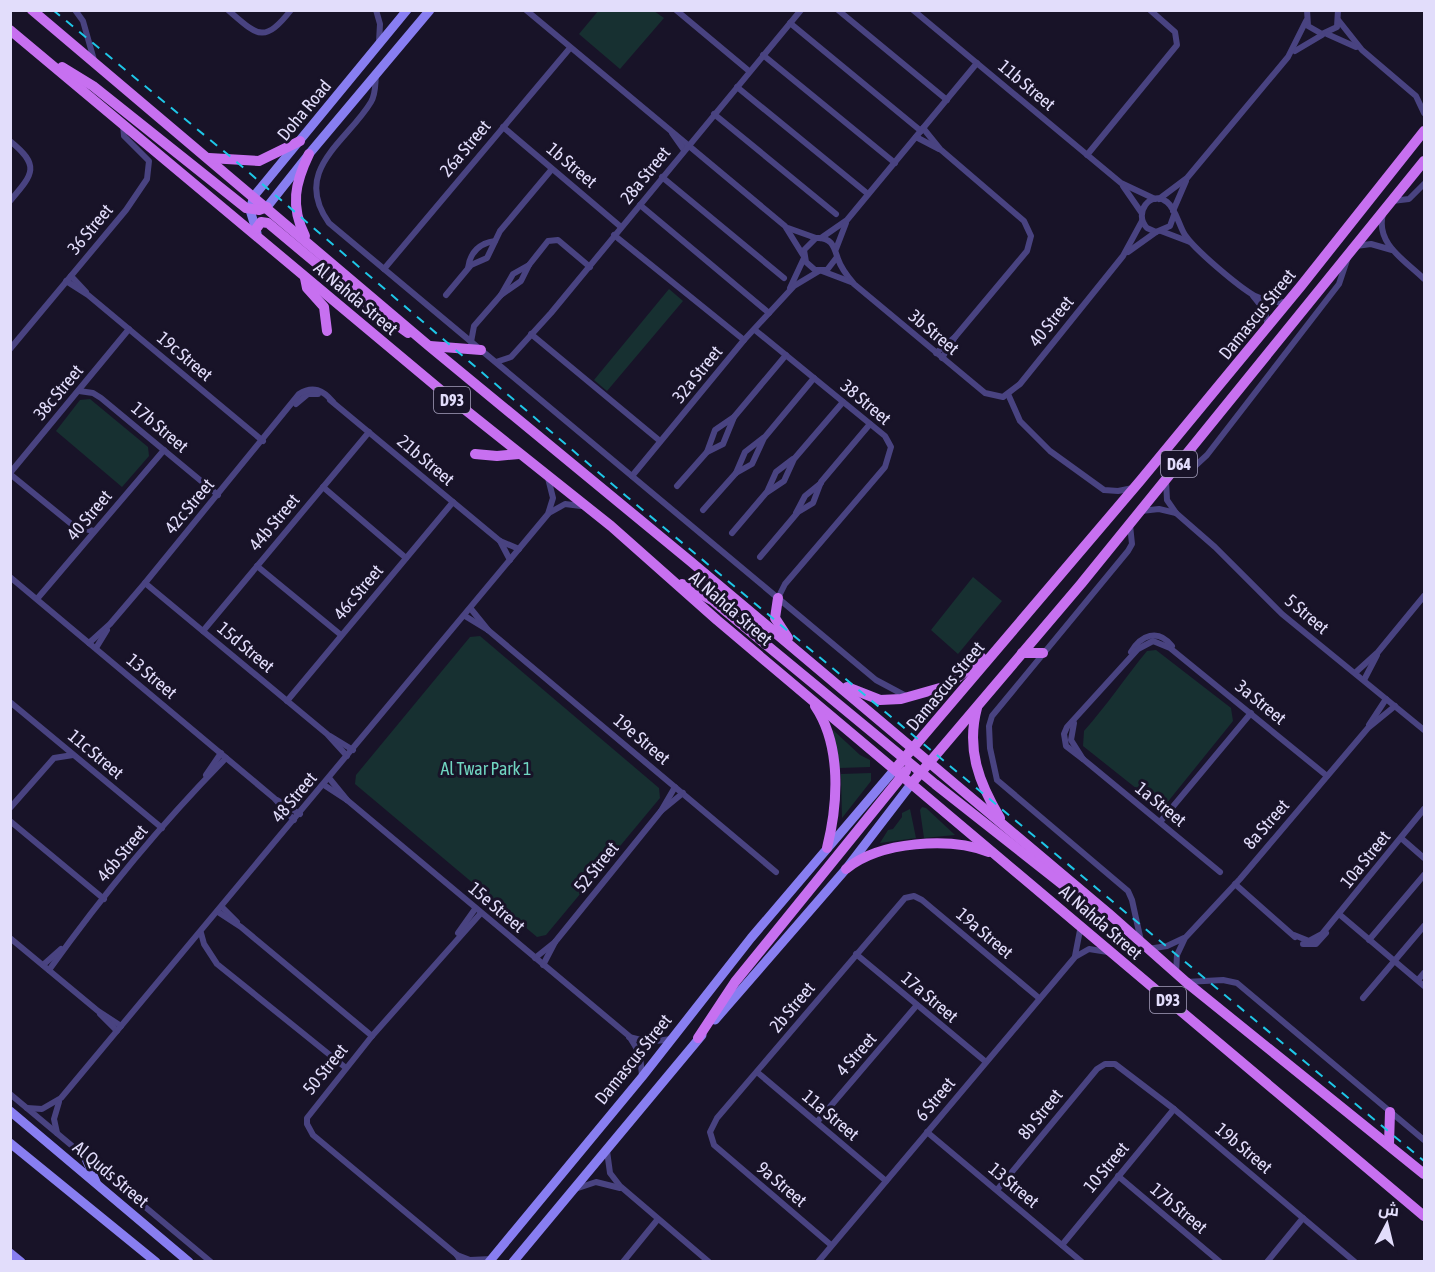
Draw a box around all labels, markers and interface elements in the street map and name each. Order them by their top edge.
street label: 11b Street [994,55,1060,115]
street label: Doha Road [273,75,335,145]
street label: 26a Street [435,115,495,181]
street label: 1b Street [543,138,601,192]
street label: 28a Street [616,142,674,208]
street label: 36 Street [63,200,117,258]
street label: Al Nahda Street [310,257,402,339]
street label: Damascus Street [1214,265,1300,363]
street label: 40 Street [1024,292,1078,350]
street label: 3b Street [905,305,963,359]
street label: 19c Street [153,327,217,385]
street label: 32a Street [668,341,726,407]
street label: 38c Street [29,360,87,424]
street label: 38 Street [837,375,895,429]
road number: D93 [434,387,470,413]
street label: 17b Street [127,397,193,457]
street label: 21b Street [393,430,459,490]
road number: D64 [1161,451,1197,477]
street label: 42c Street [160,474,218,538]
street label: 40 Street [62,486,116,544]
street label: 44b Street [244,489,304,555]
street label: 46c Street [329,560,387,624]
street label: Al Nahda Street [685,566,777,650]
street label: 5 Street [1281,590,1333,638]
street label: 15d Street [213,617,279,677]
street label: Damascus Street [902,637,988,735]
street label: 13 Street [123,649,181,703]
street label: 3a Street [1232,675,1290,729]
street label: 19e Street [610,709,674,769]
street label: 11c Street [64,725,128,783]
park label: Al Twar Park 1 [441,758,531,779]
street label: 48 Street [267,768,321,826]
street label: 1a Street [1132,777,1190,831]
street label: 8a Street [1239,795,1293,853]
street label: 46b Street [92,820,152,886]
street label: 10a Street [1336,826,1394,892]
street label: 52 Street [569,838,623,896]
street label: 15e Street [465,877,529,937]
street label: Al Nahda Street [1055,880,1147,964]
street label: 19a Street [952,903,1018,963]
street label: 17a Street [897,967,963,1027]
street label: 2b Street [765,978,819,1036]
road number: D93 [1150,987,1186,1013]
street label: Damascus Street [590,1010,676,1108]
street label: 4 Street [832,1028,880,1080]
street label: 50 Street [298,1040,352,1098]
street label: 6 Street [911,1073,959,1125]
street label: 8b Street [1013,1084,1067,1144]
street label: 11a Street [798,1085,864,1145]
street label: 19b Street [1211,1118,1277,1178]
street label: Al Quds Street [69,1136,153,1212]
street label: 10 Street [1079,1138,1133,1196]
street label: 9a Street [753,1157,811,1211]
street label: 13 Street [985,1158,1043,1212]
street label: 17b Street [1146,1178,1212,1238]
north arrow [1357,1194,1417,1254]
text: ش [1377,1199,1400,1220]

